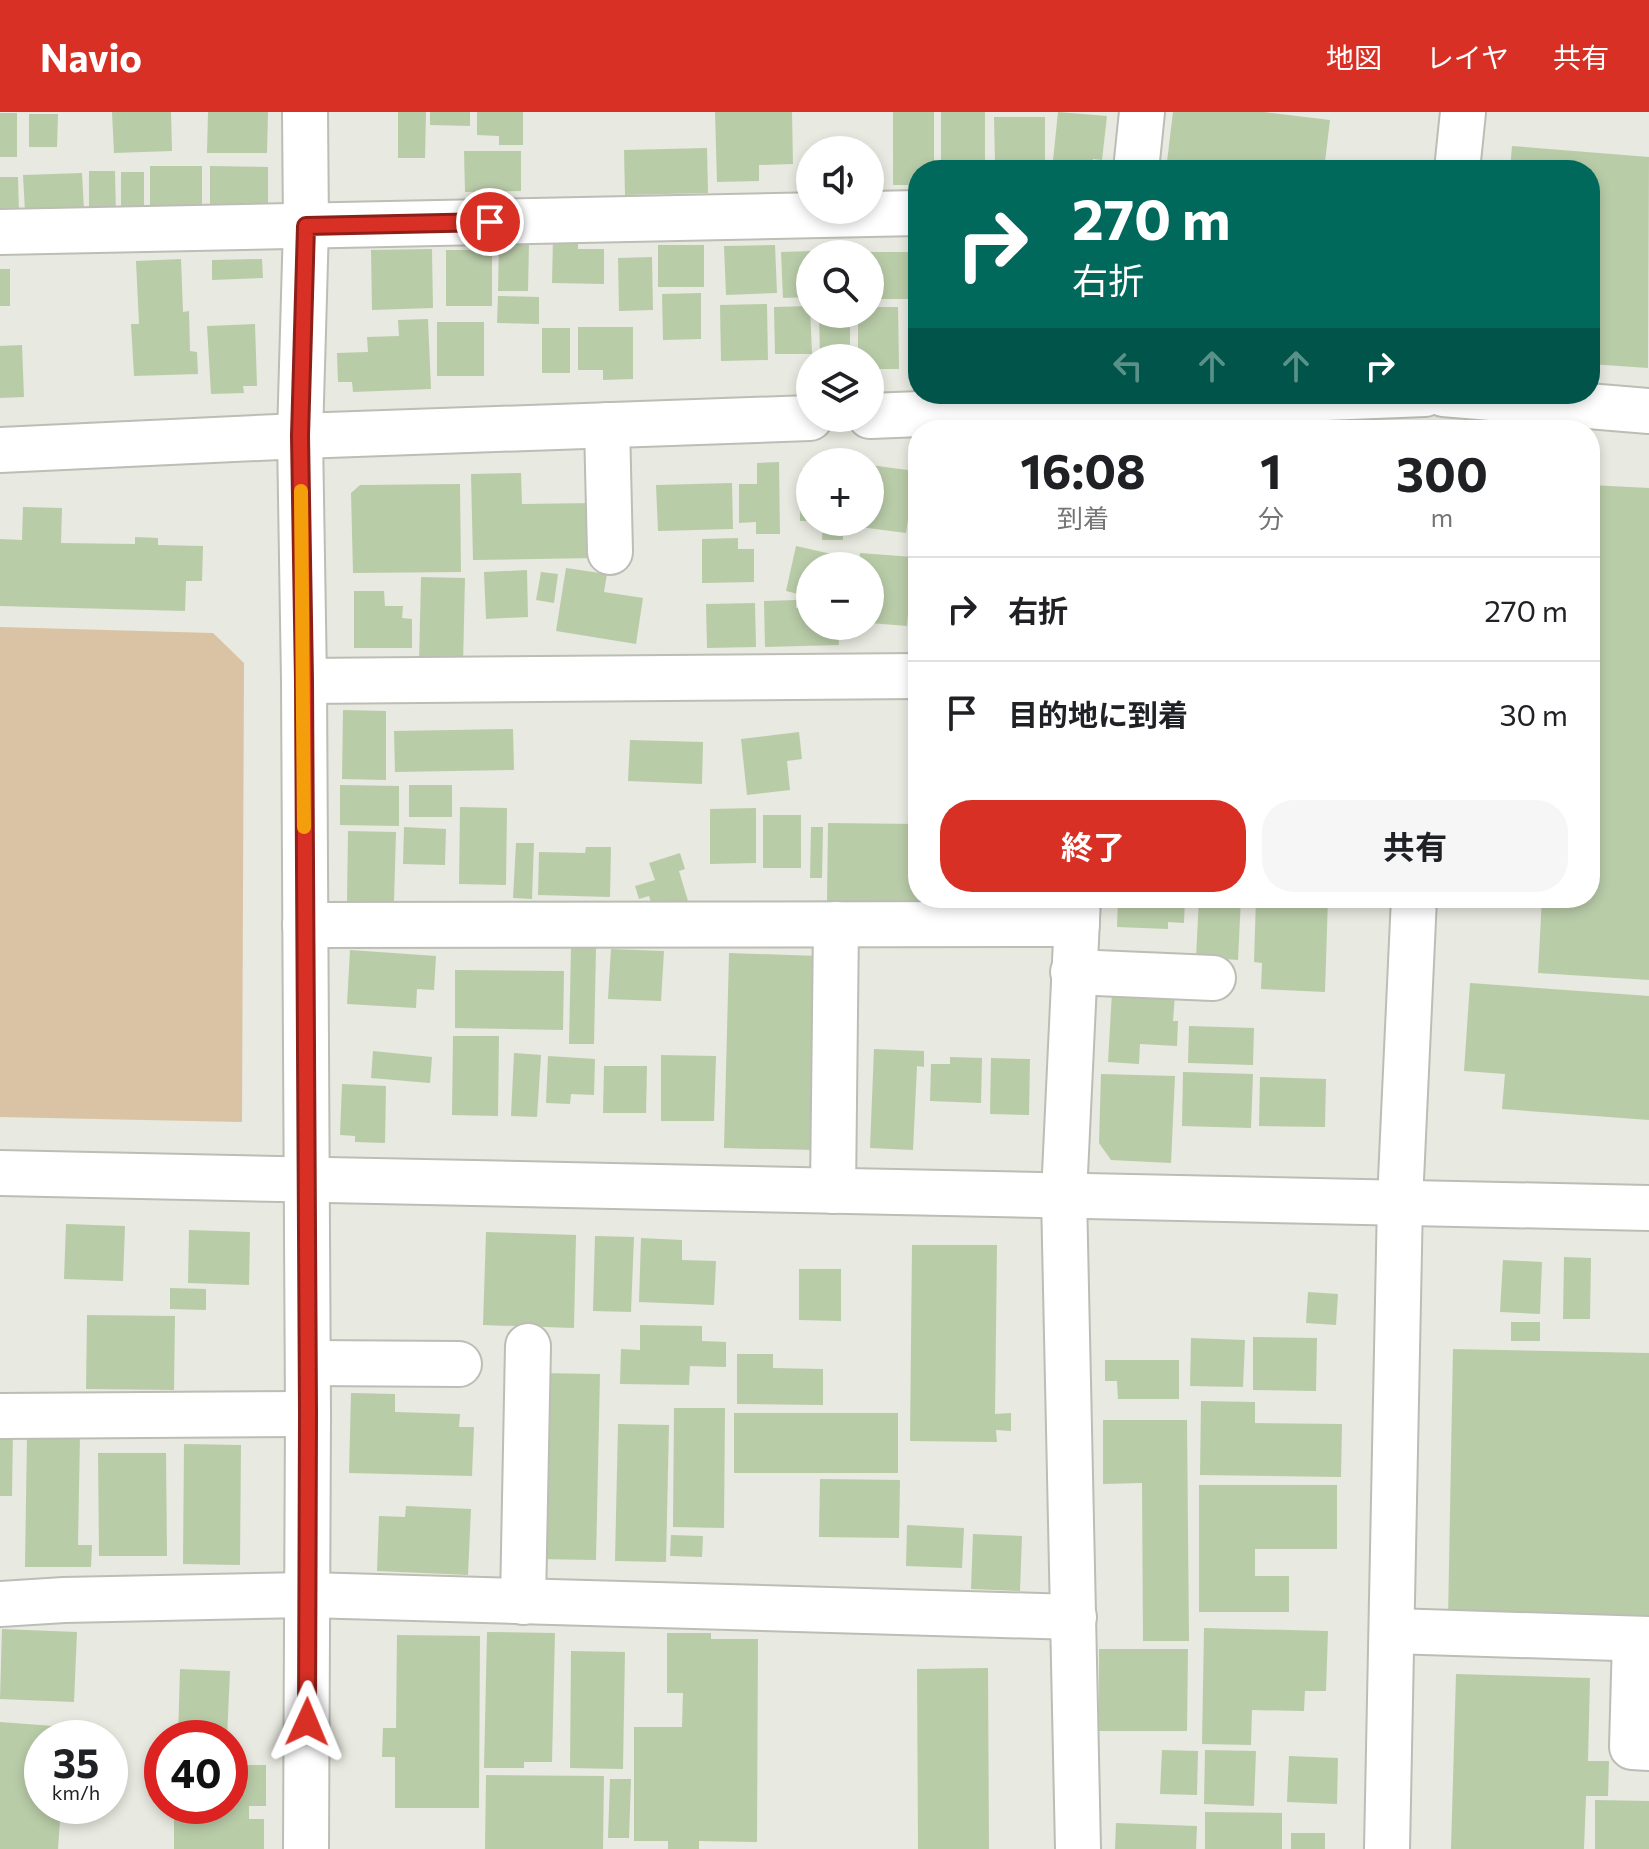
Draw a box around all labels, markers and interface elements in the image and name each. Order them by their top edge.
text: Navio [40,33,142,80]
text: 地図 [1326,40,1382,74]
text: レイヤ [1426,40,1509,74]
text: 共有 [1553,40,1609,74]
map controls [796,136,884,640]
button: sound [796,136,884,224]
text: 270 m [1072,183,1231,252]
pin [456,188,524,256]
icon: right [940,192,1044,296]
icon: arrive [468,200,512,244]
button: search [796,240,884,328]
text: 右折 [1072,257,1144,301]
button: layers [796,344,884,432]
icon: left [1106,344,1150,388]
icon: ahead [1190,344,1234,388]
icon: ahead [1274,344,1318,388]
icon: right [1358,344,1402,388]
text: 16:08 [1020,440,1146,499]
text: 1 [1260,440,1282,499]
text: 300 [1396,443,1488,502]
button: + [796,448,884,536]
text: m [1431,501,1453,532]
text: 到着 [1057,502,1109,533]
text: 分 [1258,502,1284,533]
button: − [796,552,884,640]
icon: right [940,587,984,631]
text: 右折 [1008,591,1068,628]
text: 270 m [1484,591,1568,628]
icon: arrive [940,691,984,735]
text: 目的地に到着 [1008,695,1188,732]
text: 30 m [1499,695,1568,732]
button: 終了 [940,800,1246,892]
button: 共有 [1262,800,1568,892]
position arrow [265,1680,349,1764]
speed limit sign: 40 [144,1720,248,1824]
text: 35 [53,1737,99,1786]
text: km/h [52,1780,100,1804]

